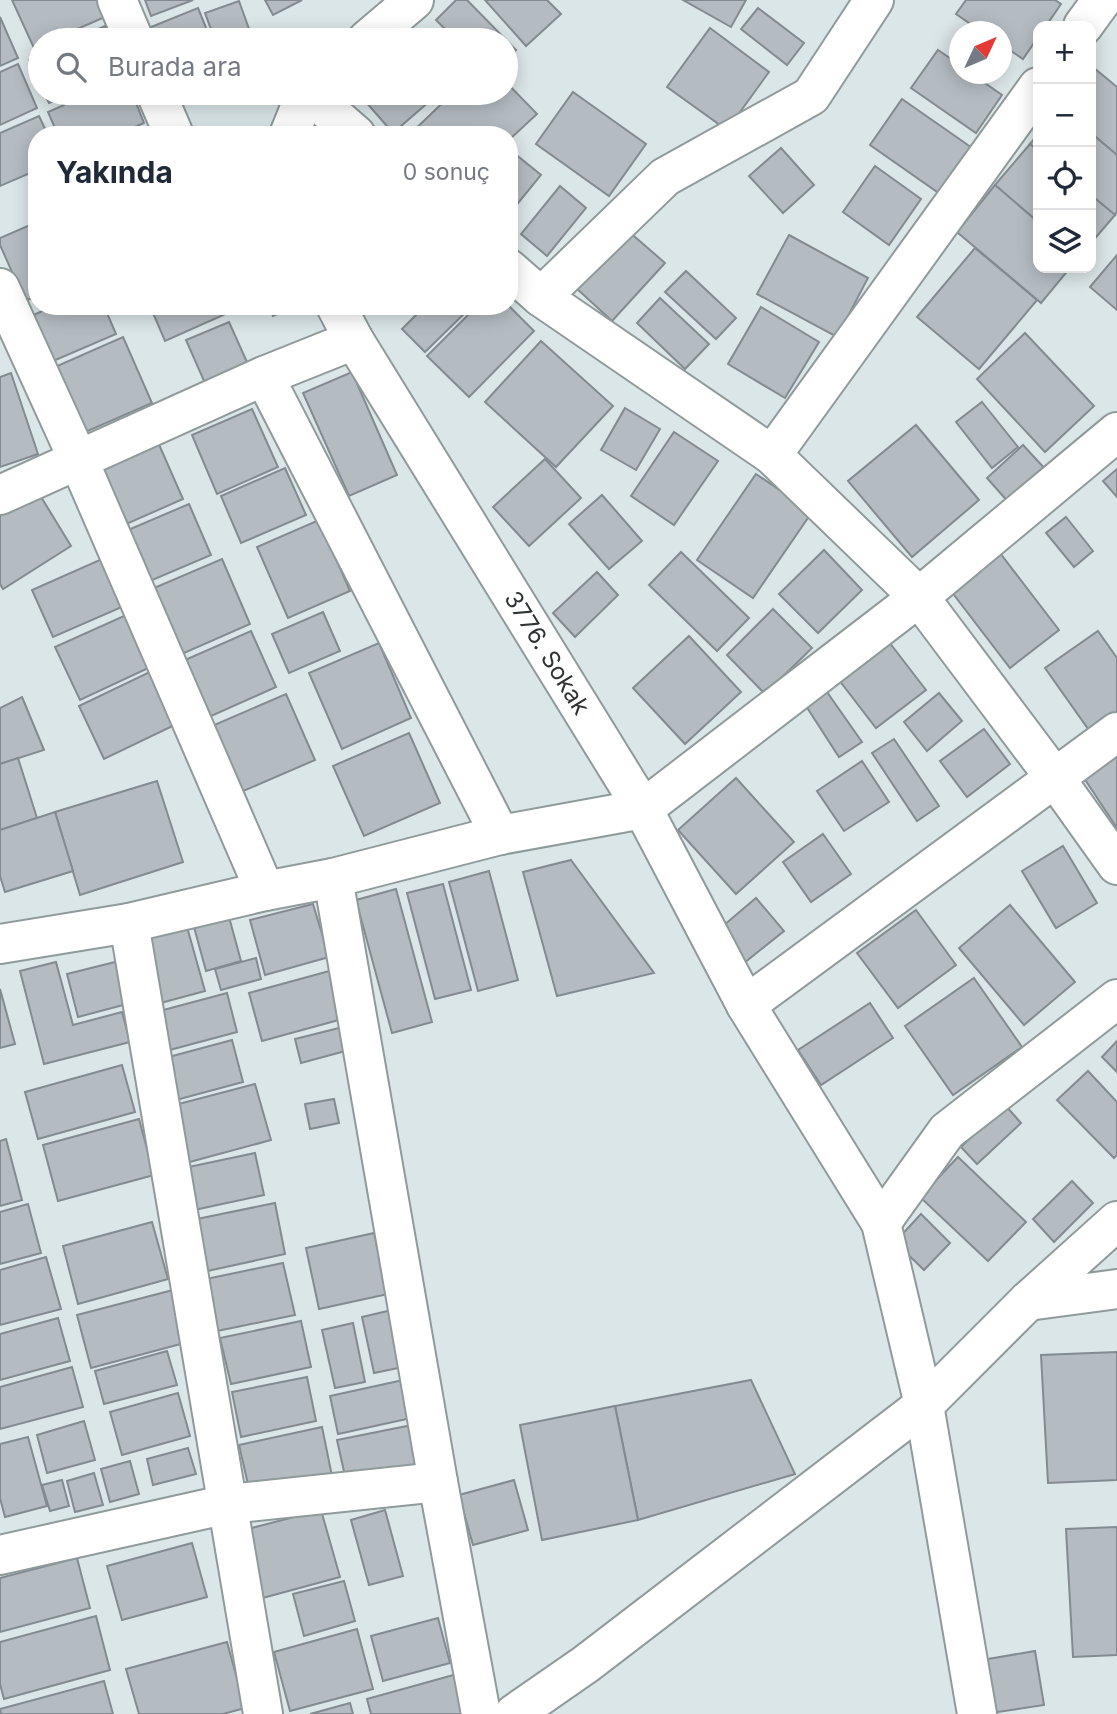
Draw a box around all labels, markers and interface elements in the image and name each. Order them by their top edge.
north arrow [949,21,1012,84]
map controls [1033,21,1096,273]
button: + [1033,21,1096,84]
search box [28,28,518,105]
icon: search [52,48,90,86]
text: Burada ara [108,51,242,82]
button: − [1033,84,1096,147]
button: locate [1033,147,1096,210]
text: Yakında [56,154,173,190]
text: 0 sonuç [403,158,490,186]
button: layers [1033,210,1096,273]
street label: 3776. Sokak [498,586,596,720]

